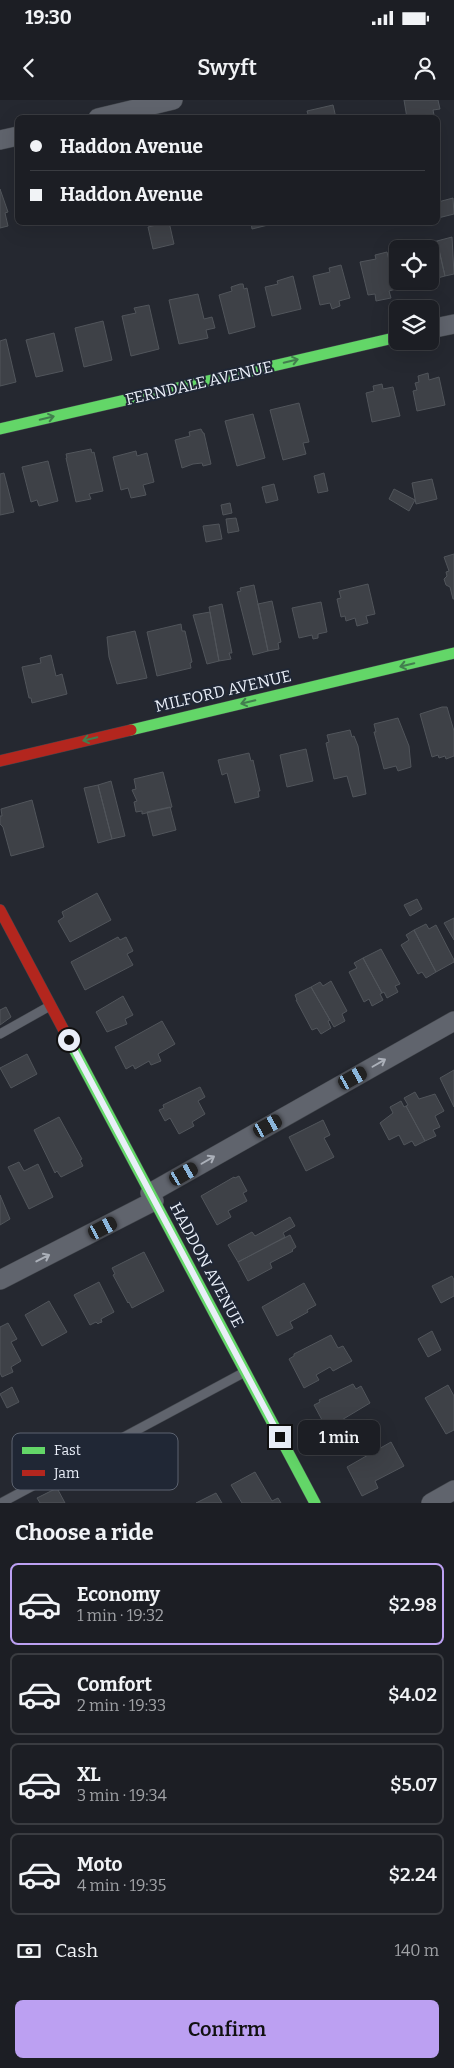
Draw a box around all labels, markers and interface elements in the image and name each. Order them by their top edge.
text: 19:30 [25,6,72,29]
icon: back [15,54,43,82]
text: Swyft [197,54,257,81]
icon: person [411,54,439,82]
text: Haddon Avenue [60,135,203,158]
text: Haddon Avenue [60,183,203,206]
map controls [389,240,439,350]
button: locate [389,240,439,290]
button: layers [389,300,439,350]
one-way arrow [283,356,299,365]
street label: FERNDALE AVENUE [124,357,274,409]
one-way arrow [39,413,55,422]
one-way arrow [399,661,415,670]
street label: MILFORD AVENUE [153,666,293,716]
one-way arrow [241,698,257,707]
one-way arrow [83,735,99,744]
route start [58,1029,80,1051]
one-way arrow [372,1058,387,1068]
car [336,1064,369,1092]
car [251,1112,284,1140]
one-way arrow [200,1155,214,1165]
car [167,1160,200,1188]
street label: HADDON AVENUE [166,1199,248,1331]
car [86,1215,119,1241]
one-way arrow [36,1253,51,1263]
callout: 1 min [298,1420,380,1454]
route end [269,1426,291,1448]
text: 1 min [319,1428,359,1447]
legend [12,1433,178,1490]
text: Fast [54,1442,81,1459]
text: Jam [53,1465,80,1482]
text: Choose a ride [15,1519,154,1546]
icon: car [17,1582,62,1627]
text: Economy [77,1583,160,1606]
text: $2.98 [388,1593,437,1616]
text: 1 min · 19:32 [77,1606,164,1625]
icon: car [17,1672,62,1717]
text: Comfort [77,1673,152,1696]
text: $4.02 [388,1683,437,1706]
text: 2 min · 19:33 [77,1696,166,1715]
icon: car [17,1762,62,1807]
text: XL [77,1763,101,1786]
text: $5.07 [390,1773,437,1796]
text: 3 min · 19:34 [77,1786,167,1805]
icon: car [17,1852,62,1897]
text: Moto [77,1853,123,1876]
text: $2.24 [388,1863,437,1886]
text: 4 min · 19:35 [77,1876,166,1895]
icon: cash [15,1937,43,1965]
text: Cash [55,1939,98,1962]
text: 140 m [394,1941,439,1960]
button: Confirm [15,2000,439,2058]

